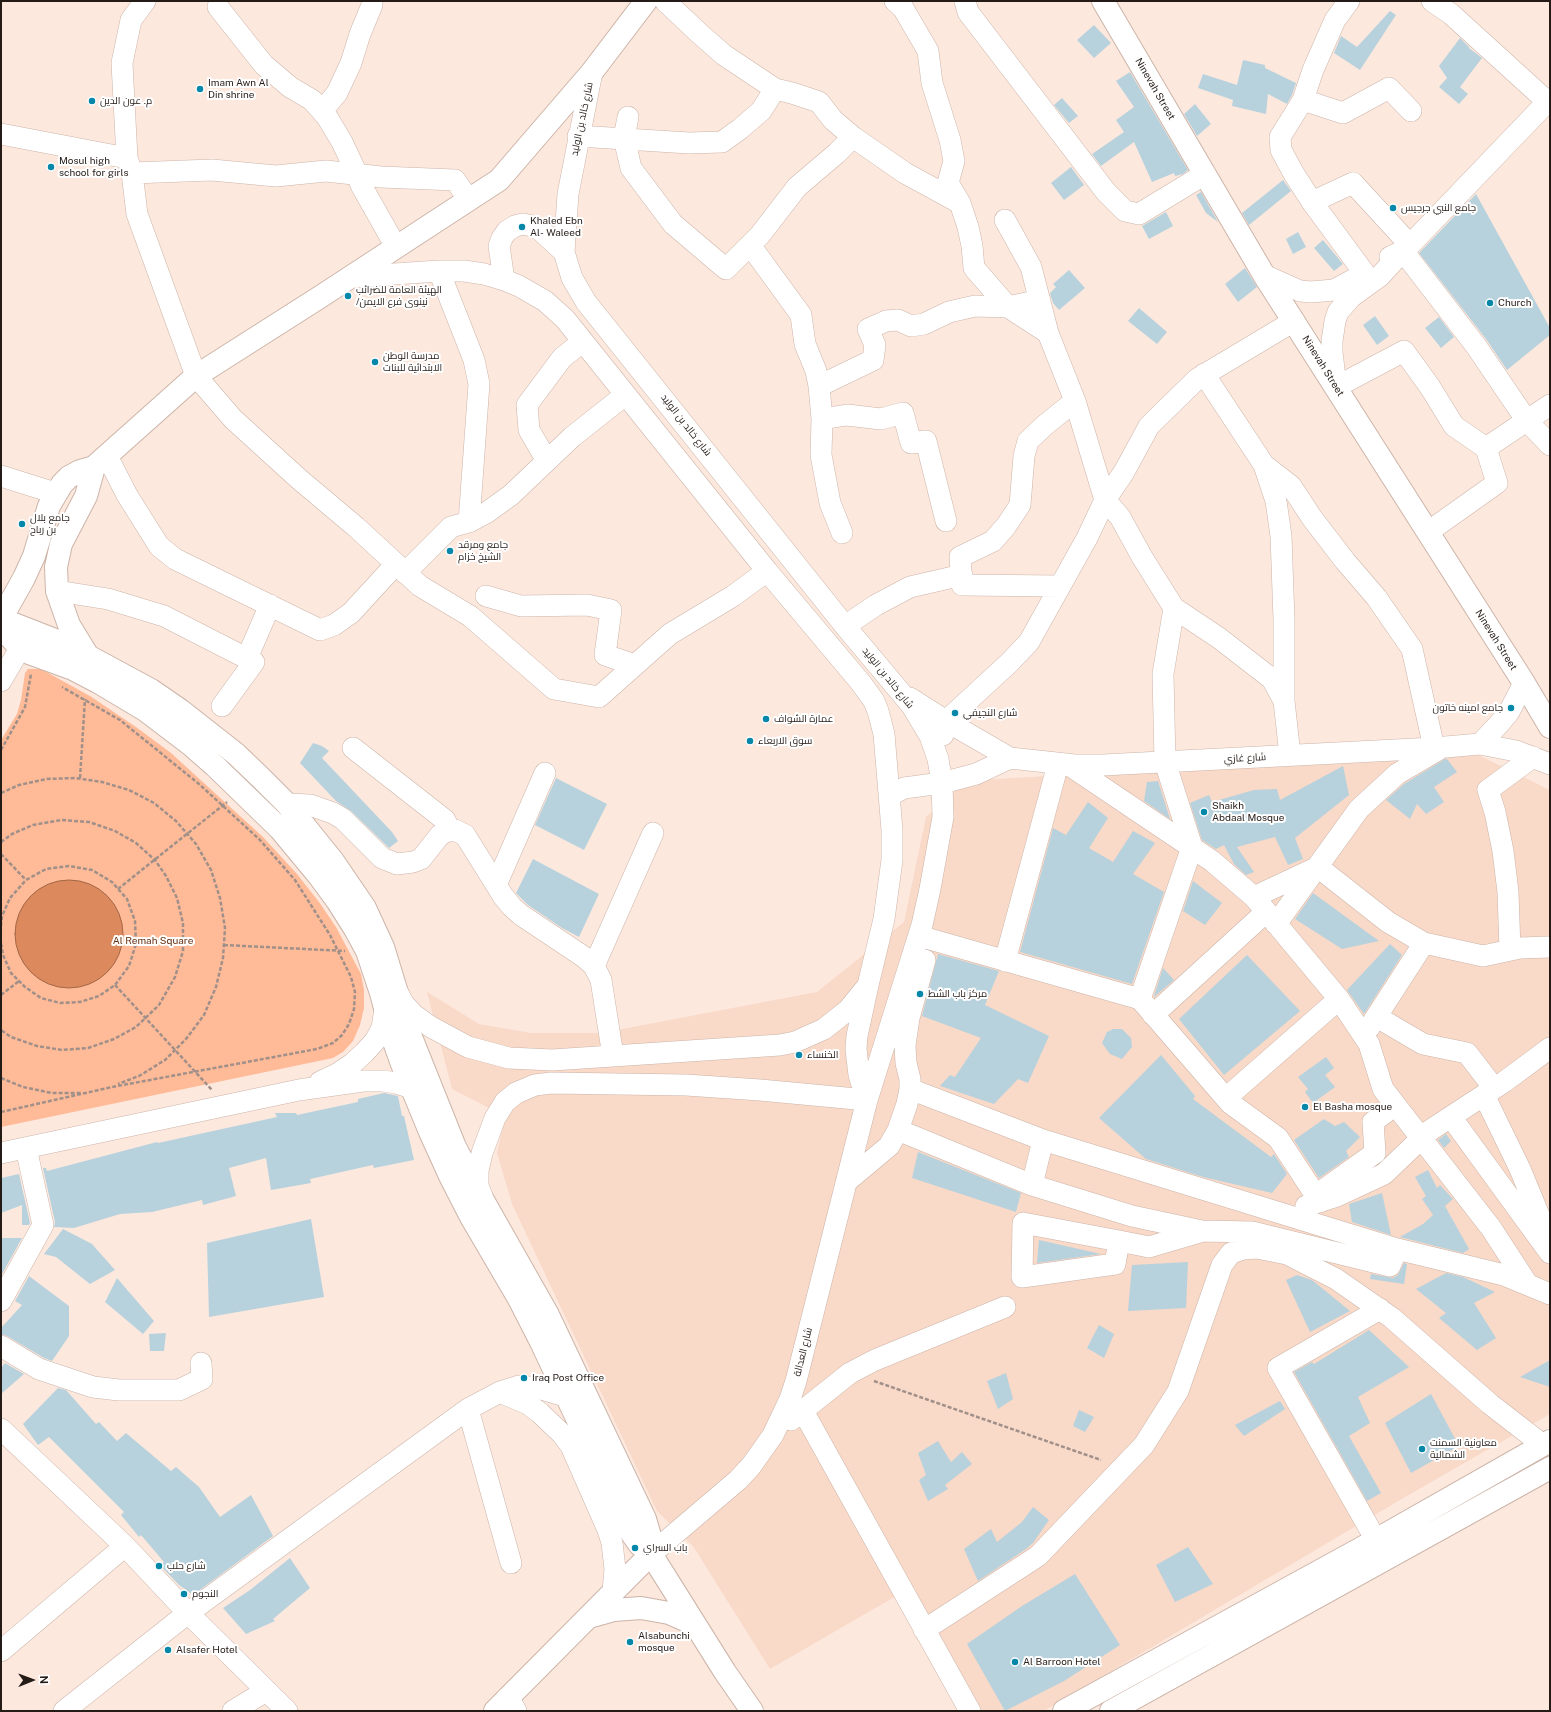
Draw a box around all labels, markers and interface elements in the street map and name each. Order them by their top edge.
street label: Ninevah Street [1132,56,1178,122]
place label: Imam Awn Al Din shrine [208,77,269,100]
street label: شارع خالد بن الوليد [568,81,596,157]
marker: Imam Awn Al Din shrine [195,84,205,94]
place label: م. عون الدين [100,95,152,107]
marker: م. عون الدين [87,96,97,106]
place label: Mosul high school for girls [59,155,128,178]
marker: Mosul high school for girls [46,162,56,172]
place label: جامع النبي جرجيس [1401,202,1476,214]
marker: جامع النبي جرجيس [1388,203,1398,213]
place label: Khaled Ebn Al- Waleed [530,215,583,238]
marker: Khaled Ebn Al- Waleed [517,222,527,232]
place label: الهيئة العامة للضرائب /نينوى فرع الايمن [356,284,442,308]
marker: الهيئة العامة للضرائب /نينوى فرع الايمن [343,291,353,301]
place label: Church [1498,297,1531,309]
marker: Church [1485,298,1495,308]
street label: Ninevah Street [1300,333,1346,399]
place label: مدرسة الوطن الابتدائية للبنات [383,350,442,374]
marker: مدرسة الوطن الابتدائية للبنات [370,357,380,367]
street label: شارع خالد بن الوليد [658,392,714,458]
place label: جامع بلال بن رباح [30,512,70,536]
marker: جامع بلال بن رباح [17,519,27,529]
place label: جامع ومرقد الشيخ خزام [458,539,508,562]
marker: جامع ومرقد الشيخ خزام [445,546,455,556]
street label: Ninevah Street [1473,607,1519,673]
street label: شارع خالد بن الوليد [860,645,916,711]
place label: جامع امينه خاتون [1433,702,1503,714]
marker: جامع امينه خاتون [1506,703,1516,713]
place label: شارع النجيفي [963,707,1017,719]
marker: شارع النجيفي [950,708,960,718]
place label: عمارة الشواف [774,713,833,725]
marker: عمارة الشواف [761,714,771,724]
place label: سوق الاربعاء [758,735,812,747]
marker: سوق الاربعاء [745,736,755,746]
street label: شارع غازي [1224,751,1266,765]
place label: Shaikh Abdaal Mosque [1212,800,1284,824]
marker: Shaikh Abdaal Mosque [1199,807,1209,817]
park label: Al Remah Square [113,935,193,947]
place label: مركز باب الشط [928,988,987,1000]
marker: مركز باب الشط [915,989,925,999]
place label: الخنساء [807,1049,838,1061]
marker: الخنساء [794,1050,804,1060]
place label: El Basha mosque [1313,1101,1392,1113]
marker: El Basha mosque [1300,1102,1310,1112]
street label: شارع العدالة [791,1326,815,1378]
place label: Iraq Post Office [532,1372,604,1384]
marker: Iraq Post Office [519,1373,529,1383]
place label: معاونية السمنت الشمالية [1430,1437,1497,1460]
marker: معاونية السمنت الشمالية [1417,1444,1427,1454]
place label: باب السراي [643,1542,687,1554]
marker: باب السراي [630,1543,640,1553]
place label: شارع حلب [167,1560,206,1572]
marker: شارع حلب [154,1561,164,1571]
place label: النجوم [192,1588,218,1600]
marker: النجوم [179,1589,189,1599]
place label: Alsabunchi mosque [638,1630,690,1654]
marker: Alsabunchi mosque [625,1637,635,1647]
place label: Alsafer Hotel [176,1644,238,1656]
marker: Alsafer Hotel [163,1645,173,1655]
place label: Al Barroon Hotel [1023,1656,1101,1668]
marker: Al Barroon Hotel [1010,1657,1020,1667]
north arrow [12,1660,52,1700]
text: N [38,1675,50,1684]

